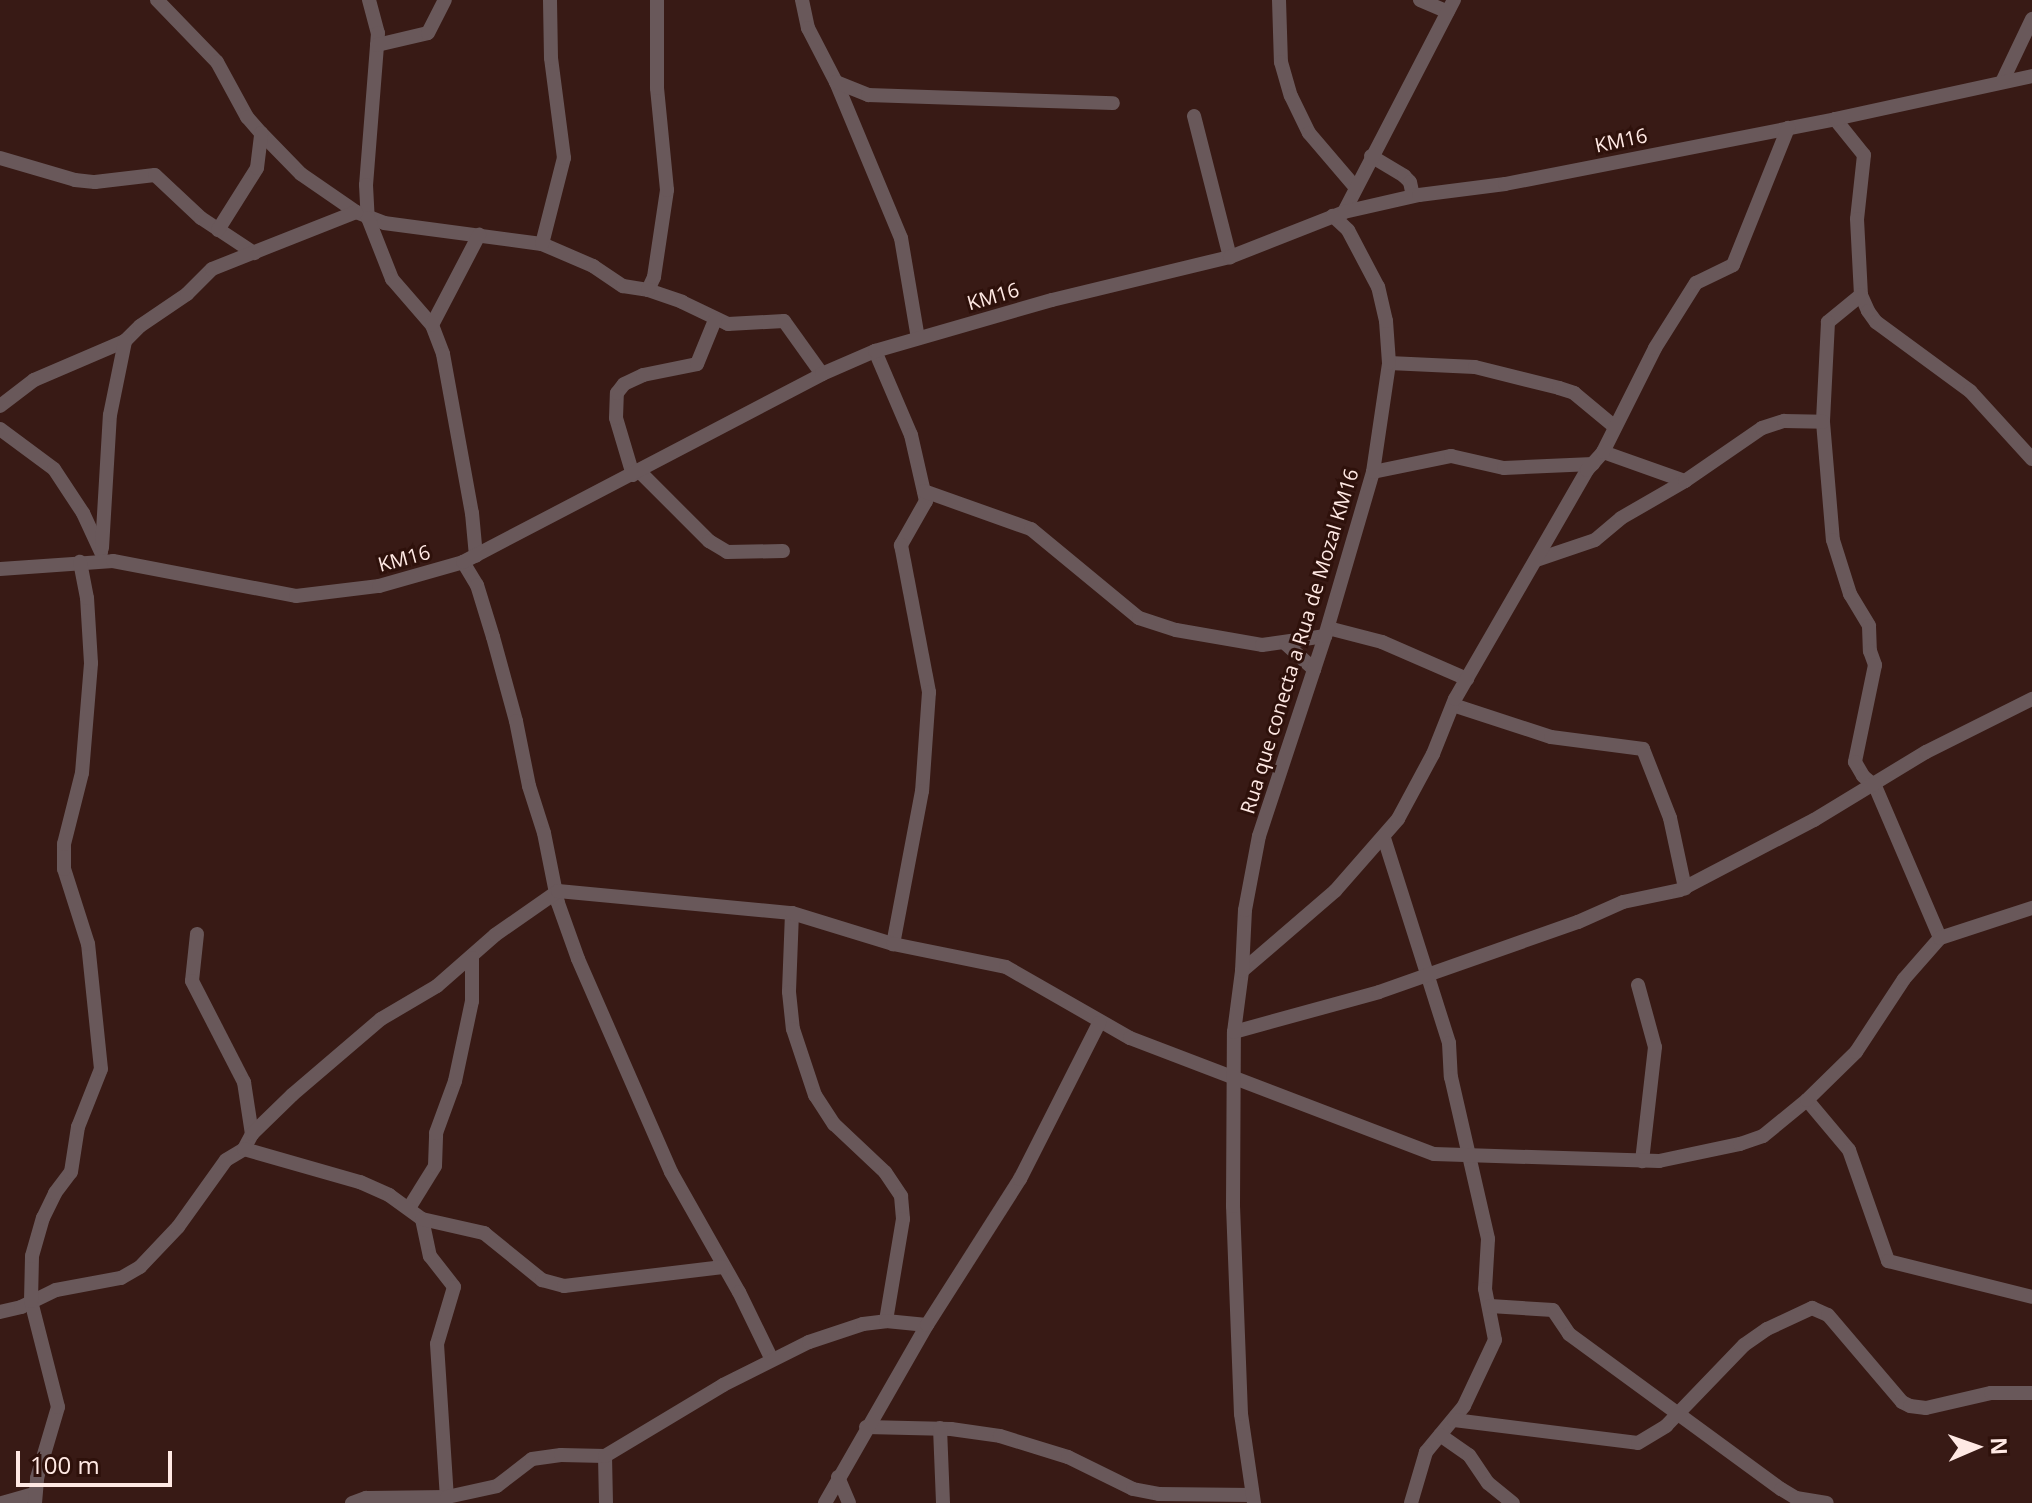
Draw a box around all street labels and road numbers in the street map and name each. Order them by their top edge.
street label: KM16 [1593,123,1649,157]
street label: KM16 [964,277,1022,315]
street label: Rua que conecta a Rua de Mozal KM16 [1235,465,1363,817]
street label: KM16 [375,540,433,576]

